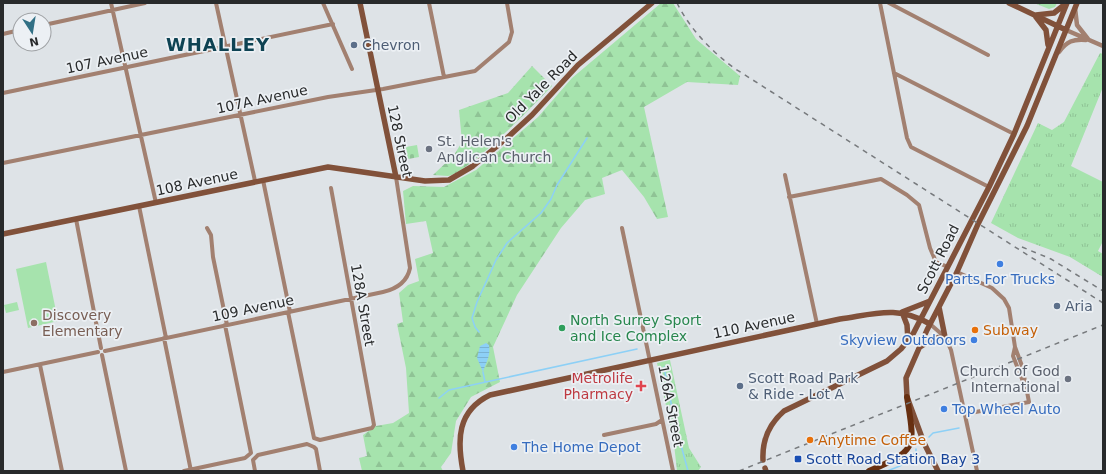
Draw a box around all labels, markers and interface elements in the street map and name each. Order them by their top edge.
north arrow [12,12,52,52]
text: N [28,34,40,49]
district label: WHALLEY [166,34,270,55]
place label: Chevron [362,37,420,53]
marker: Chevron [349,40,359,50]
street label: 107 Avenue [65,44,149,76]
street label: Old Yale Road [502,48,580,126]
street label: 107A Avenue [215,82,309,116]
street label: 128 Street [385,103,416,179]
place label: St. Helen's Anglican Church [437,133,551,165]
marker: St. Helen's Anglican Church [424,144,434,154]
street label: 108 Avenue [155,166,239,198]
street label: Scott Road [914,222,962,296]
marker: Parts For Trucks [995,259,1005,269]
street label: 128A Street [348,263,378,348]
place label: Parts For Trucks [945,271,1055,287]
street label: 109 Avenue [211,292,295,324]
place label: Aria [1065,298,1093,314]
marker: Aria [1052,301,1062,311]
place label: Discovery Elementary [42,307,123,339]
street label: 110 Avenue [712,309,796,341]
place label: North Surrey Sport and Ice Complex [570,312,702,344]
marker: Discovery Elementary [29,318,39,328]
place label: Subway [983,322,1038,338]
marker: North Surrey Sport and Ice Complex [557,323,567,333]
marker: Subway [970,325,980,335]
place label: Skyview Outdoors [840,332,966,348]
marker: Skyview Outdoors [969,335,979,345]
place label: Church of God International [960,363,1060,395]
street label: 126A Street [655,364,687,449]
place label: Metrolife Pharmacy [563,370,633,402]
place label: Scott Road Park & Ride - Lot A [748,370,859,402]
marker: Church of God International [1063,374,1073,384]
marker: Metrolife Pharmacy [636,381,646,391]
marker: Scott Road Park & Ride - Lot A [735,381,745,391]
place label: Top Wheel Auto [951,401,1061,417]
marker: Top Wheel Auto [939,404,949,414]
place label: Anytime Coffee [818,432,926,448]
marker: Anytime Coffee [805,435,815,445]
place label: The Home Depot [521,439,641,455]
marker: The Home Depot [509,442,519,452]
place label: Scott Road Station Bay 3 [806,451,980,467]
marker: Scott Road Station Bay 3 [793,454,803,464]

